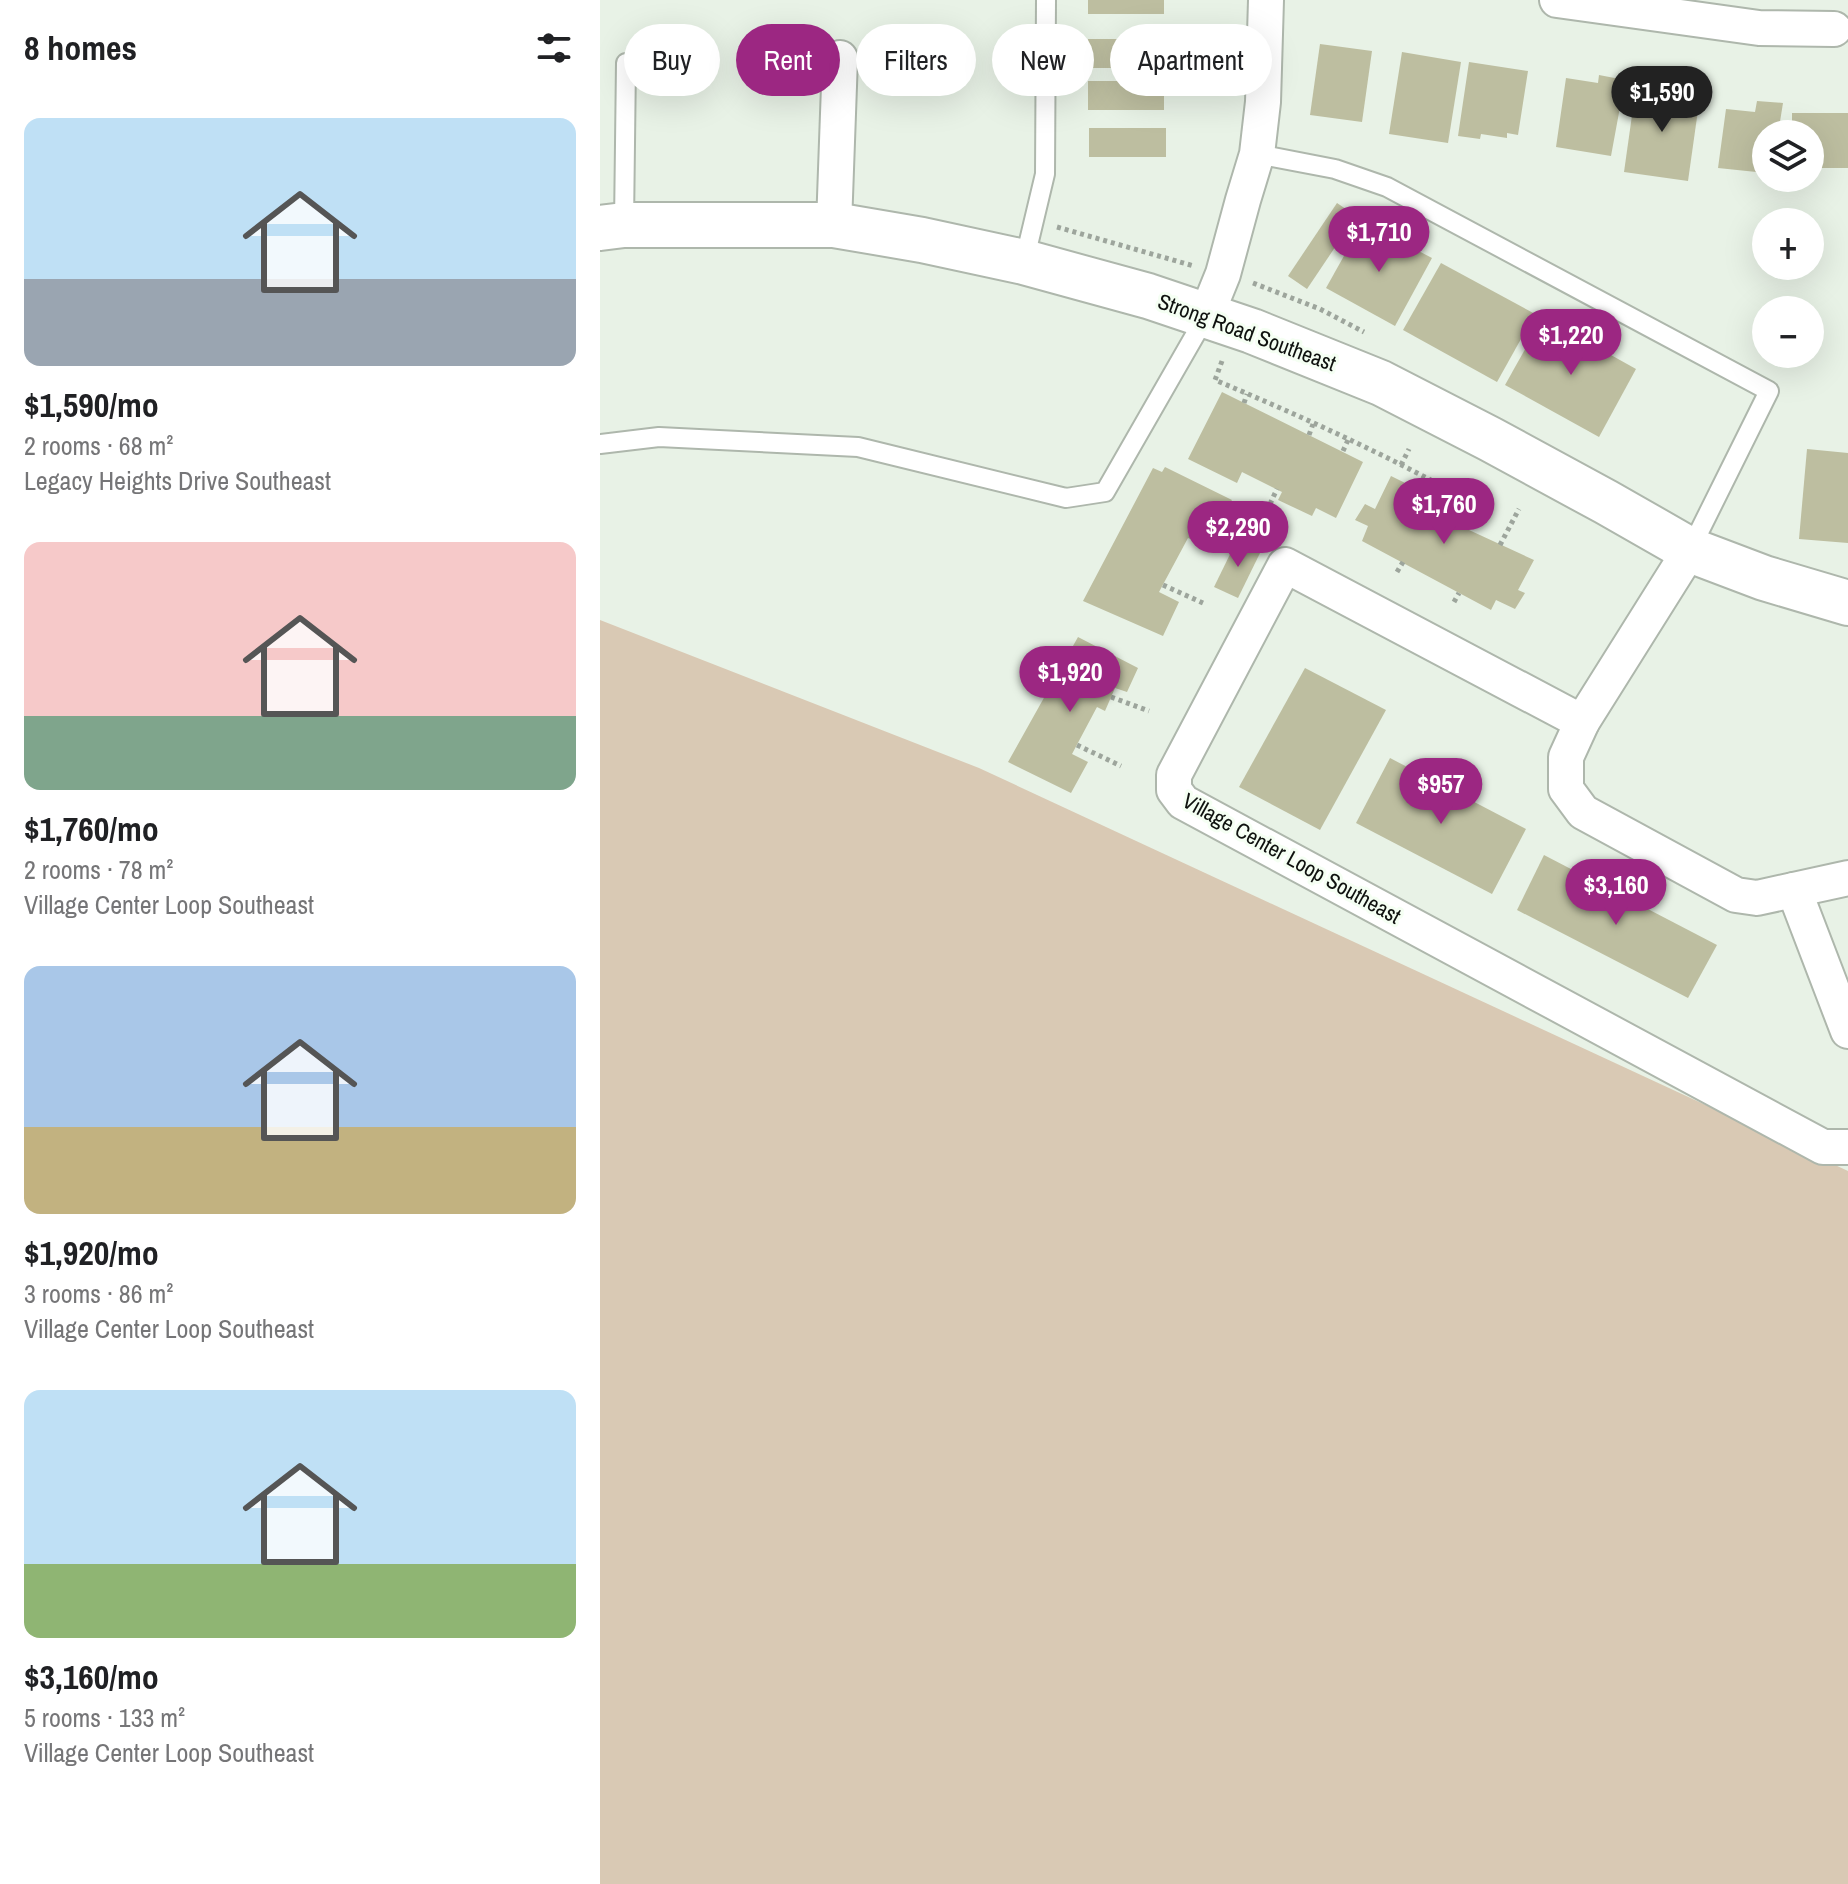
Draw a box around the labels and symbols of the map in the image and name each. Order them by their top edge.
pin: $1,590 [1597,66,1727,134]
pin: $1,710 [1314,206,1444,274]
street label: Strong Road Southeast [1154,286,1340,378]
pin: $1,220 [1506,309,1636,377]
pin: $1,760 [1379,478,1509,546]
pin: $2,290 [1173,501,1303,569]
pin: $1,920 [1005,646,1135,714]
pin: $957 [1394,758,1488,826]
street label: Village Center Loop Southeast [1177,785,1407,931]
pin: $3,160 [1551,859,1681,927]

